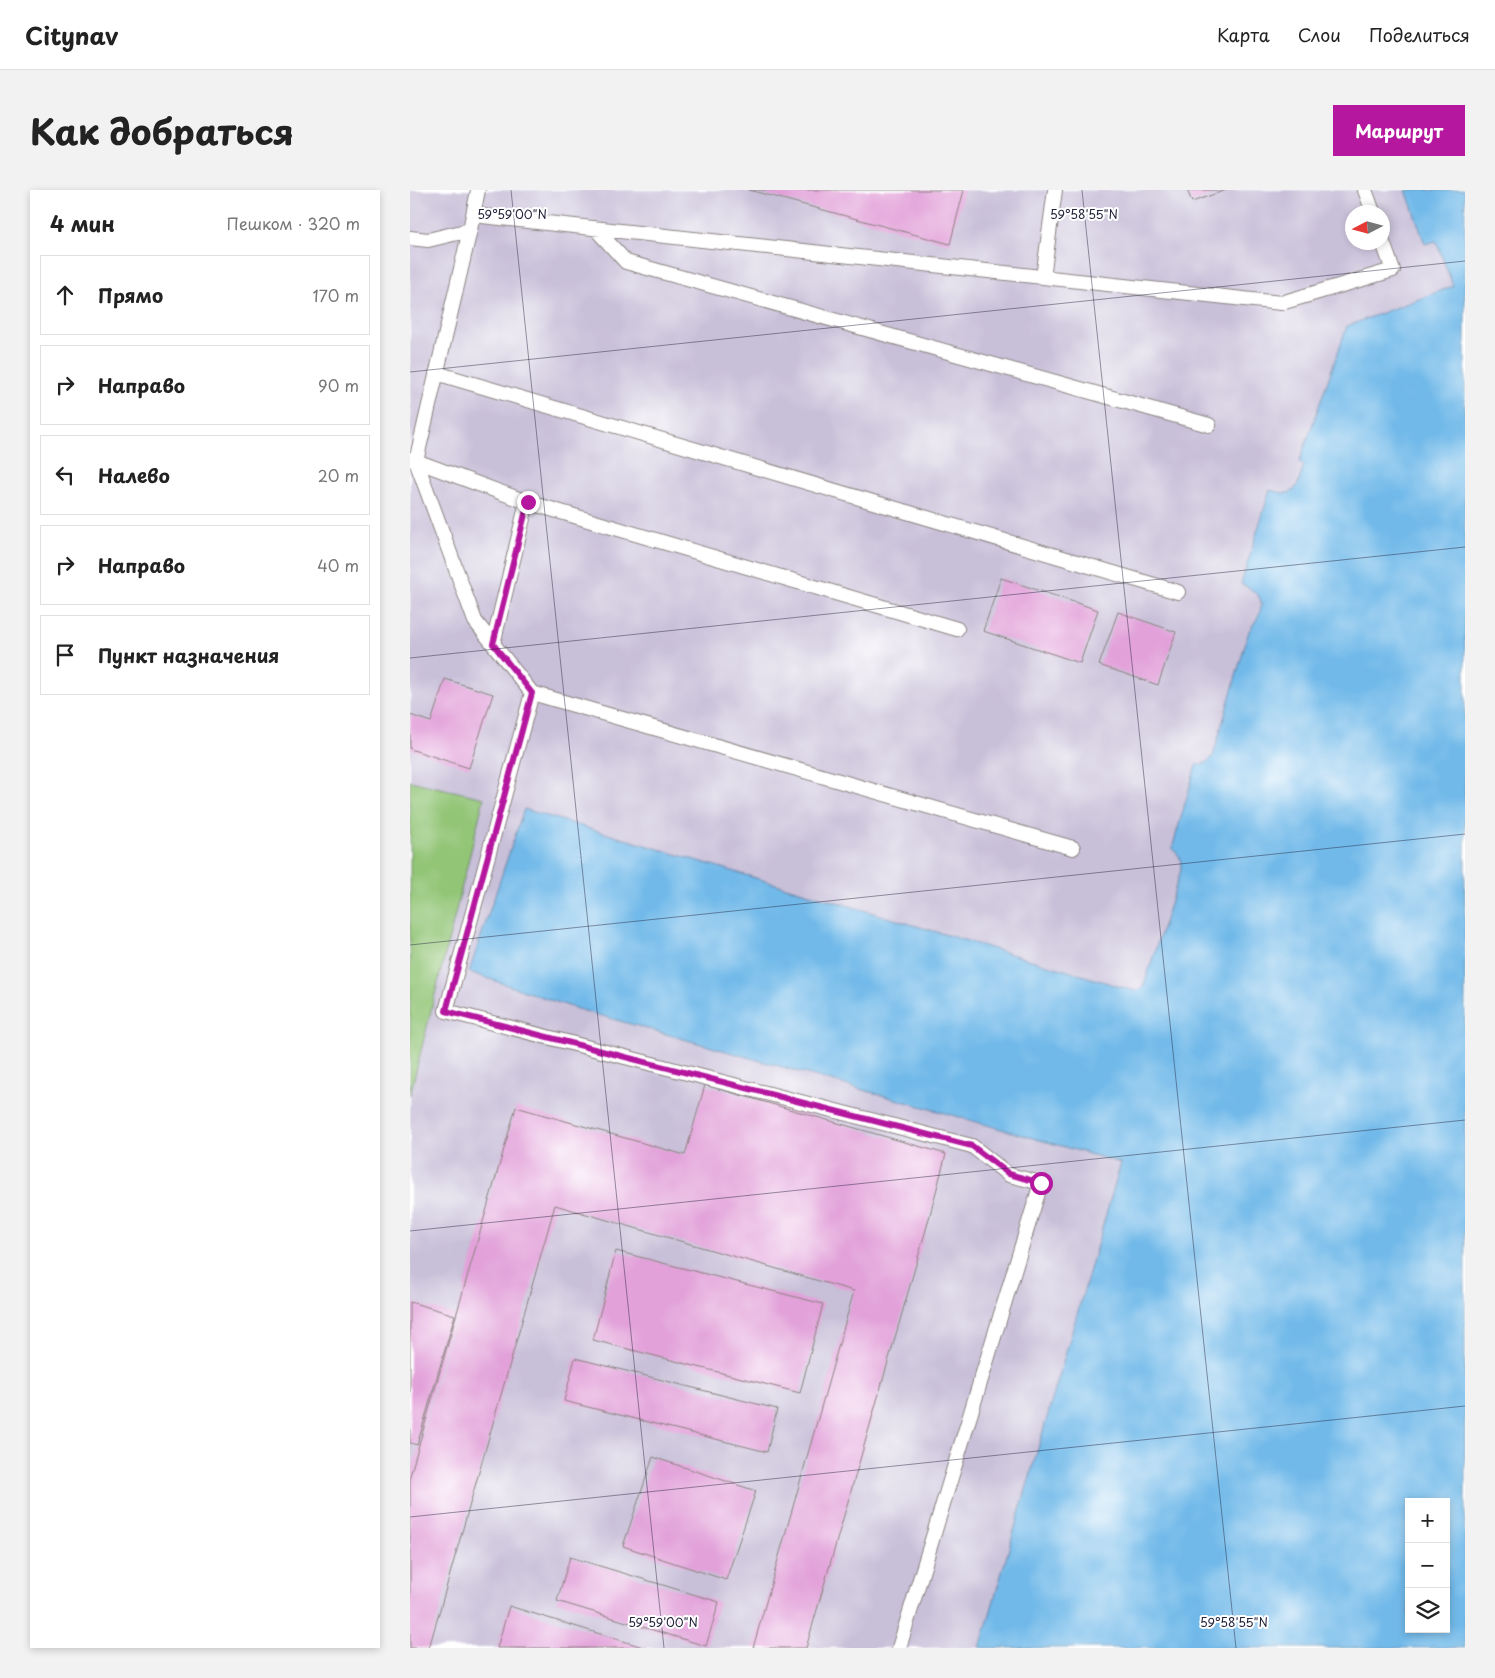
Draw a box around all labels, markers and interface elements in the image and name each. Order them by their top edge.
text: Citynav [25,17,118,53]
text: Карта [1217,21,1270,48]
text: Слои [1298,21,1341,48]
text: Поделиться [1369,21,1470,48]
text: Как добраться [30,104,294,157]
button: Маршрут [1333,105,1465,156]
text: 59°59'00"N [477,205,547,223]
text: 59°58'55"N [1050,205,1118,223]
north arrow [1345,205,1390,250]
text: 4 мин [50,207,115,239]
text: Пешком · 320 m [227,211,360,235]
icon: ahead [51,281,79,309]
text: Прямо [98,281,163,309]
text: 170 m [313,283,359,307]
icon: right [51,371,79,399]
text: Направо [98,371,185,399]
text: 90 m [318,373,359,397]
icon: left [51,461,79,489]
text: Налево [98,461,170,489]
text: 20 m [318,463,359,487]
route end [517,491,540,514]
icon: right [51,551,79,579]
text: Направо [98,551,185,579]
text: 40 m [317,553,359,577]
icon: arrive [51,641,79,669]
text: Пункт назначения [98,641,279,669]
route start [1030,1172,1053,1195]
map controls [1405,1498,1450,1633]
button: + [1405,1498,1450,1543]
button: − [1405,1543,1450,1588]
button: layers [1405,1588,1450,1633]
text: 59°59'00"N [628,1613,698,1631]
text: 59°58'55"N [1200,1613,1268,1631]

